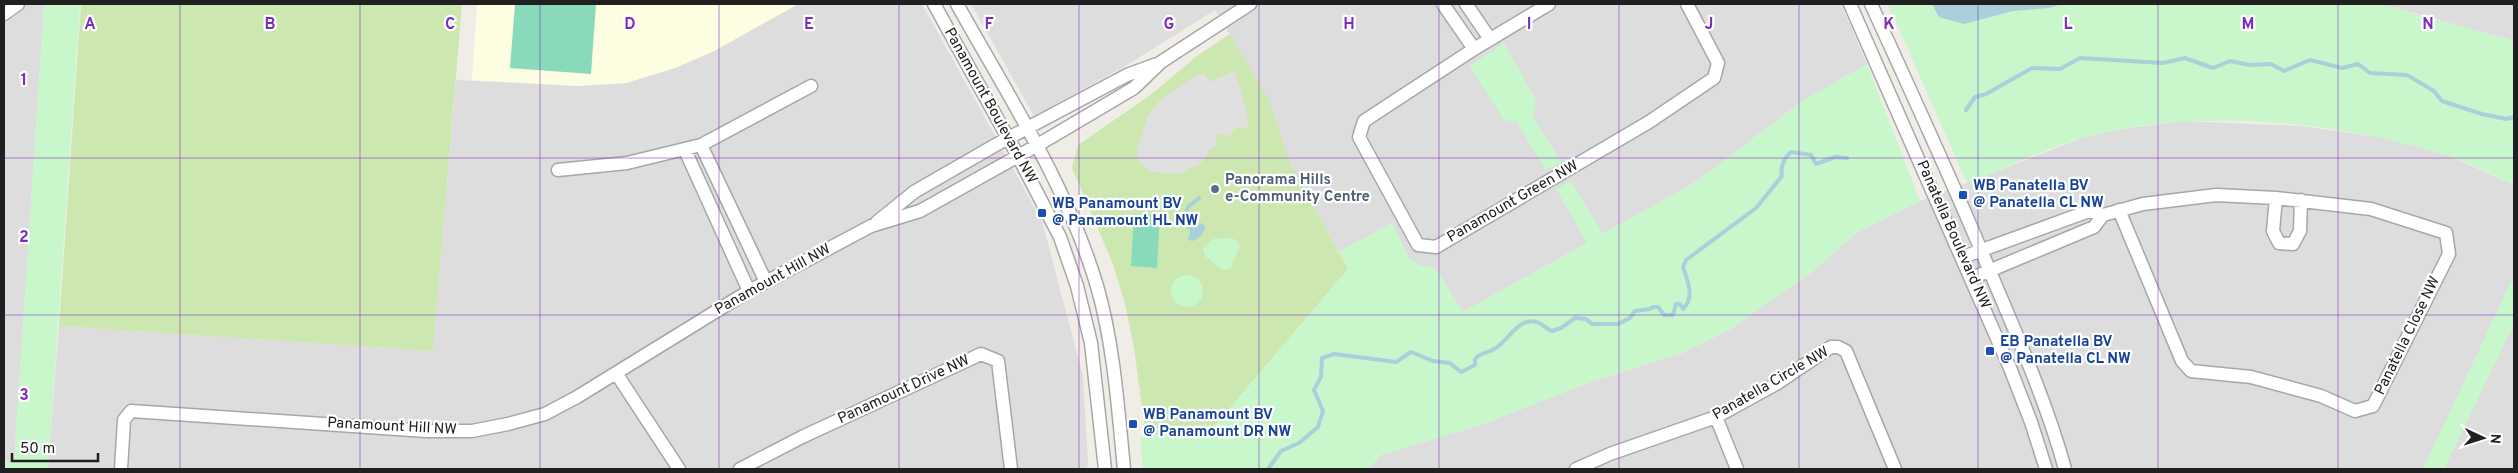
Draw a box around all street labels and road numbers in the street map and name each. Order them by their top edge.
street label: Panamount Boulevard NW [939,25,1041,187]
street label: Panamount Green NW [1444,157,1582,247]
street label: Panatella Boulevard NW [1912,158,1994,312]
street label: Panamount Hill NW [712,240,834,320]
street label: Panatella Close NW [2371,274,2445,398]
street label: Panatella Circle NW [1709,343,1833,425]
street label: Panamount Drive NW [835,351,973,429]
street label: Panamount Hill NW [327,414,457,440]

